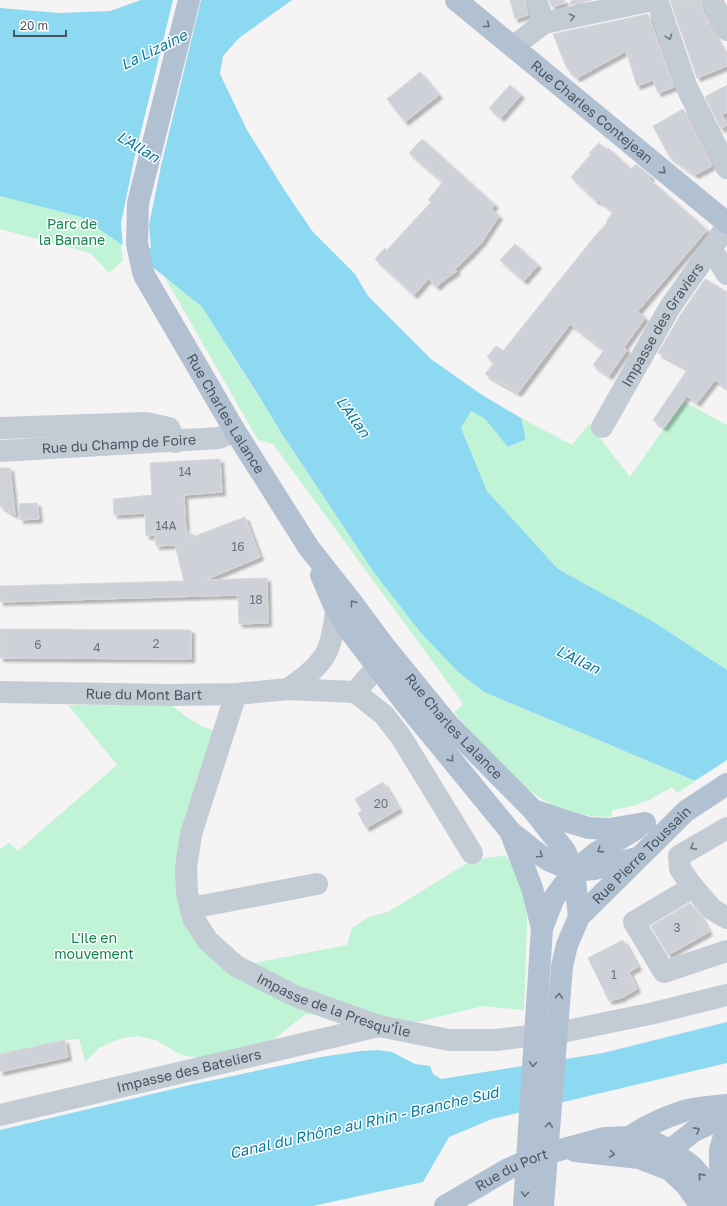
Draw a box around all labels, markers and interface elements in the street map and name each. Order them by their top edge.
scale bar [14,12,66,38]
one-way arrow [569,14,575,22]
text: 20 m [20,18,48,33]
one-way arrow [482,20,489,27]
water label: La Lizaine [117,25,191,73]
one-way arrow [665,33,673,40]
street label: Rue Charles Contejean [528,56,657,167]
water label: L'Allan [114,127,164,166]
one-way arrow [659,166,666,173]
park label: Parc de la Banane [39,215,105,248]
street label: Impasse des Graviers [618,259,707,390]
street label: Rue Charles Lalance [184,350,269,477]
water label: L'Allan [333,392,375,441]
street label: Rue du Champ de Foire [41,430,196,457]
house number: 14 [178,464,192,479]
house number: 14A [155,518,177,533]
house number: 16 [231,539,245,554]
house number: 18 [249,592,263,607]
one-way arrow [350,600,358,607]
house number: 2 [153,636,160,651]
house number: 6 [34,637,42,652]
house number: 4 [93,640,101,655]
water label: L'Allan [554,641,604,678]
street label: Rue Charles Lalance [402,670,506,782]
street label: Rue du Mont Bart [86,685,202,703]
one-way arrow [447,755,454,762]
house number: 20 [374,796,388,811]
street label: Rue Pierre Toussain [588,802,694,907]
one-way arrow [690,843,697,850]
one-way arrow [597,846,604,853]
one-way arrow [536,850,543,857]
house number: 3 [673,920,681,935]
park label: L'ile en mouvement [54,929,134,962]
house number: 1 [611,967,617,982]
street label: Impasse de la Presqu'Île [254,969,412,1040]
one-way arrow [555,993,564,999]
street label: Impasse des Bateliers [115,1045,263,1095]
one-way arrow [529,1061,538,1067]
water label: Canal du Rhône au Rhin - Branche Sud [228,1082,502,1162]
one-way arrow [544,1122,553,1128]
one-way arrow [693,1128,700,1135]
street label: Rue du Port [472,1145,549,1194]
one-way arrow [609,1150,615,1159]
one-way arrow [699,1174,706,1181]
one-way arrow [520,1191,529,1197]

